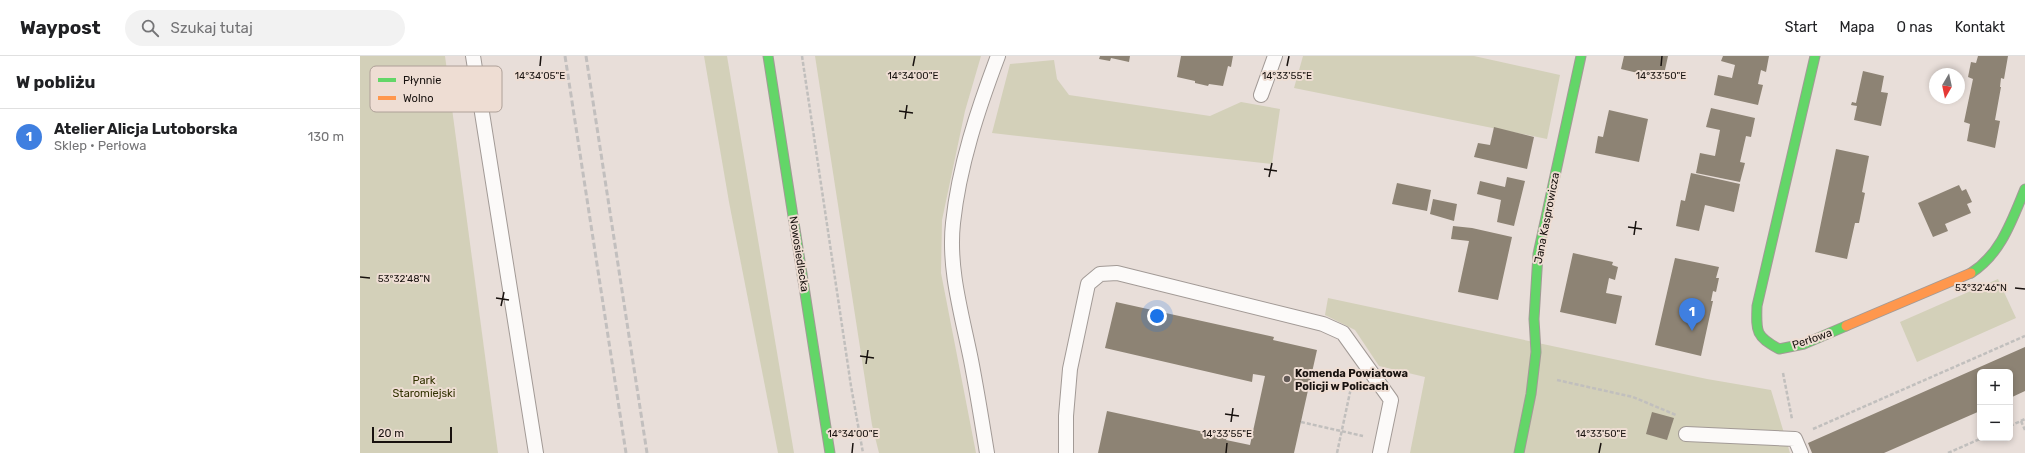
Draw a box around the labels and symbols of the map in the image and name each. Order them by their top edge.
legend [370,66,502,112]
north arrow [1929,68,1965,104]
text: 14°34'05"E [515,70,565,82]
text: 14°34'00"E [887,70,939,82]
text: 14°33'55"E [1262,70,1312,82]
text: 14°33'50"E [1636,70,1686,82]
text: Płynnie [403,74,441,87]
text: Wolno [403,92,434,105]
street label: Jana Kasprowicza [1532,171,1562,265]
street label: Nowosiedlecka [787,215,811,293]
text: 53°32'48"N [378,273,430,285]
text: 53°32'46"N [1955,282,2007,294]
pin: 1 [1679,298,1705,331]
your location [1147,306,1167,326]
street label: Perłowa [1790,326,1834,352]
place label: Komenda Powiatowa Policji w Policach [1295,367,1408,393]
park label: Park Staromiejski [393,374,455,400]
marker: Komenda Powiatowa Policji w Policach [1282,374,1292,384]
scale bar [372,425,452,444]
text: 14°34'00"E [827,428,879,440]
text: 14°33'55"E [1202,428,1252,440]
text: 14°33'50"E [1576,428,1626,440]

